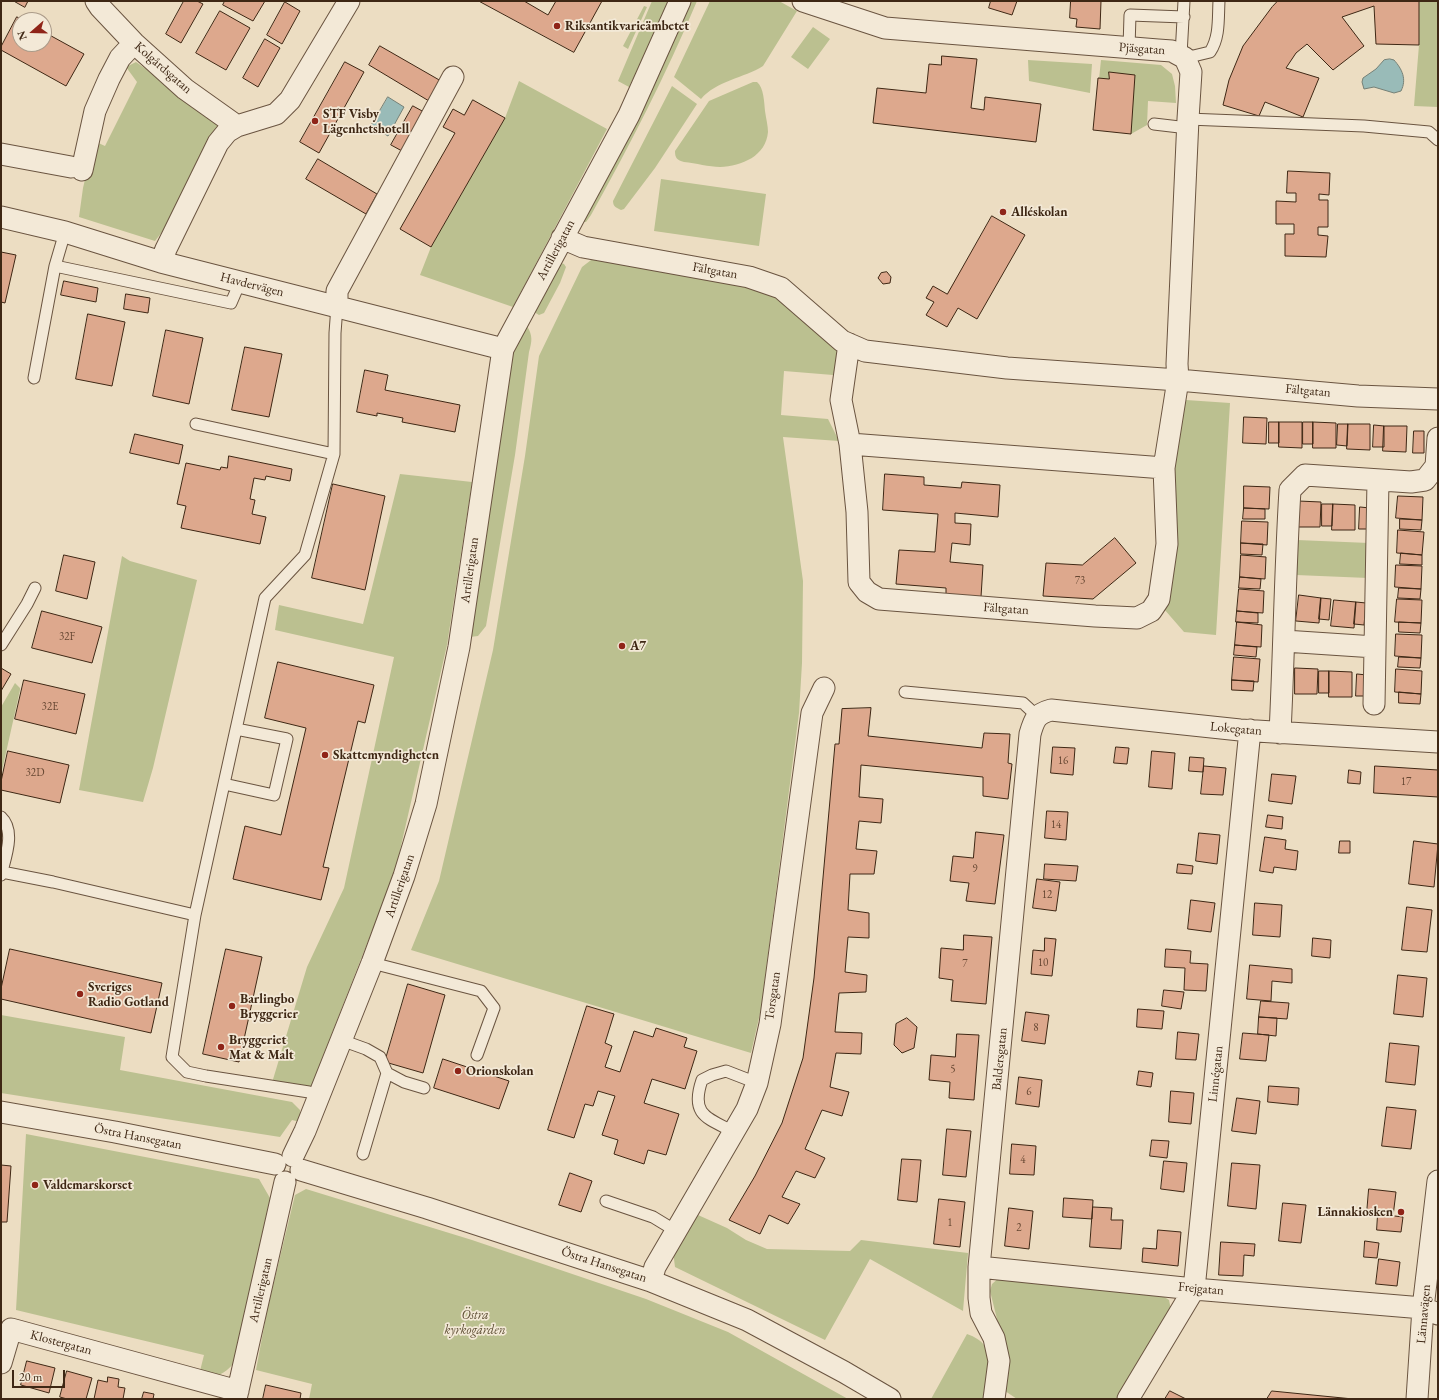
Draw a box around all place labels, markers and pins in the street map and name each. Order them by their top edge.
place label: Riksantikvarieämbetet [565,18,689,34]
marker: Riksantikvarieämbetet [552,21,562,31]
place label: STF Visby Lägenhetshotell [323,106,409,137]
marker: STF Visby Lägenhetshotell [310,116,320,126]
place label: Alléskolan [1011,204,1068,220]
marker: Alléskolan [998,207,1008,217]
place label: A7 [630,638,646,654]
marker: A7 [617,641,627,651]
place label: Skattemyndigheten [333,747,439,763]
marker: Skattemyndigheten [320,750,330,760]
place label: Sveriges Radio Gotland [88,979,169,1010]
marker: Sveriges Radio Gotland [75,989,85,999]
place label: Barlingbo Bryggerier [240,991,298,1022]
marker: Barlingbo Bryggerier [227,1001,237,1011]
place label: Bryggeriet Mat & Malt [229,1032,294,1063]
marker: Bryggeriet Mat & Malt [216,1042,226,1052]
place label: Orionskolan [466,1063,534,1079]
marker: Orionskolan [453,1066,463,1076]
place label: Valdemarskorset [43,1177,132,1193]
marker: Valdemarskorset [30,1180,40,1190]
place label: Lännakiosken [1318,1204,1393,1220]
marker: Lännakiosken [1396,1207,1406,1217]

